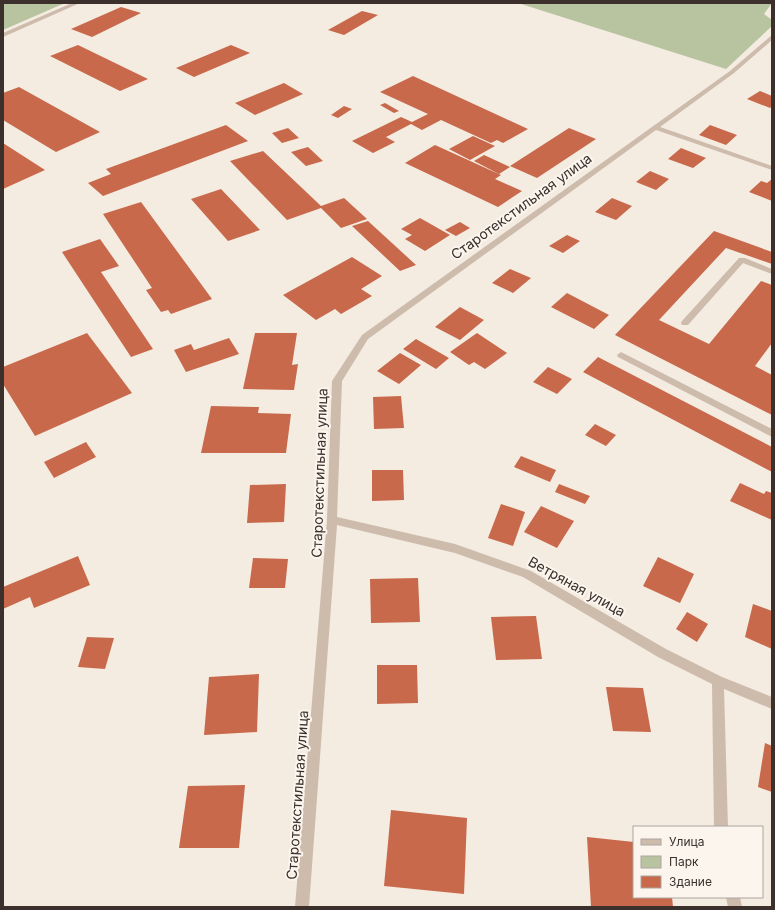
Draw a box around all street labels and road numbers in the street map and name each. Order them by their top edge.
street label: Старотекстильная улица [447,149,595,263]
street label: Старотекстильная улица [308,388,330,558]
street label: Ветряная улица [526,552,628,620]
street label: Старотекстильная улица [283,710,311,880]

